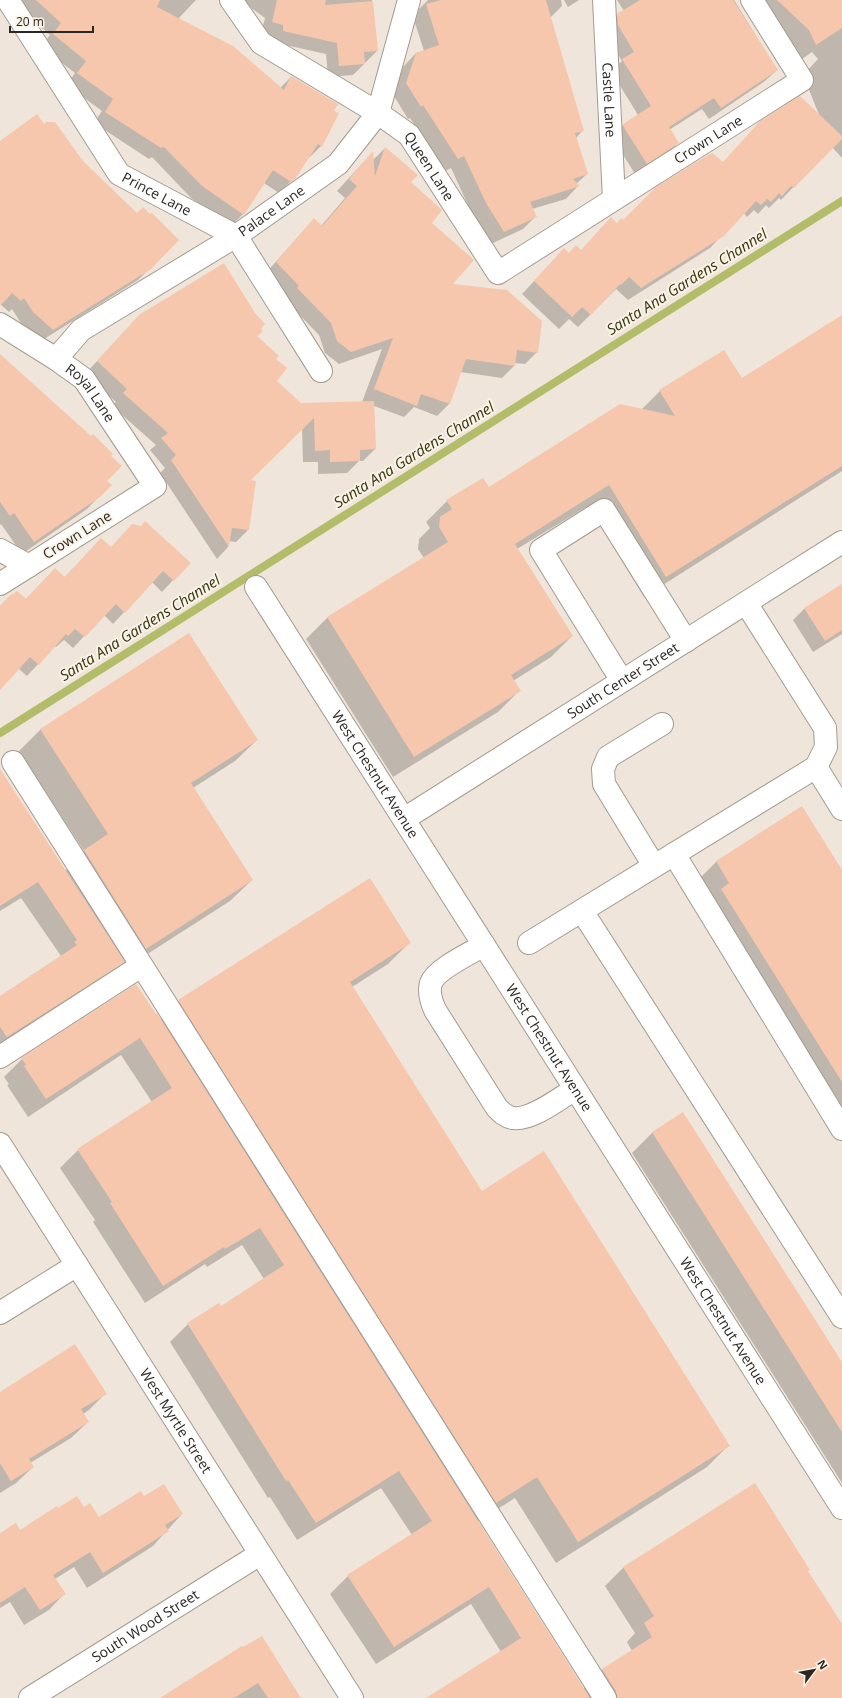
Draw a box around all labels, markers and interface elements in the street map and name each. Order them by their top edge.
scale bar [10,8,93,34]
text: 20 m [16,13,44,30]
street label: Castle Lane [598,62,621,138]
street label: Crown Lane [670,110,746,168]
street label: Queen Lane [400,128,459,204]
street label: Prince Lane [119,167,195,220]
street label: Palace Lane [234,180,308,241]
water label: Santa Ana Gardens Channel [602,223,772,339]
street label: Royal Lane [62,359,120,426]
water label: Santa Ana Gardens Channel [329,396,499,512]
street label: Crown Lane [39,506,115,563]
water label: Santa Ana Gardens Channel [55,569,225,685]
street label: South Center Street [563,638,682,723]
street label: West Chestnut Avenue [328,707,423,842]
street label: West Chestnut Avenue [502,980,597,1115]
street label: West Chestnut Avenue [676,1253,771,1388]
street label: West Myrtle Street [136,1365,217,1477]
street label: South Wood Street [88,1585,202,1666]
north arrow [794,1650,834,1690]
text: N [814,1657,832,1672]

